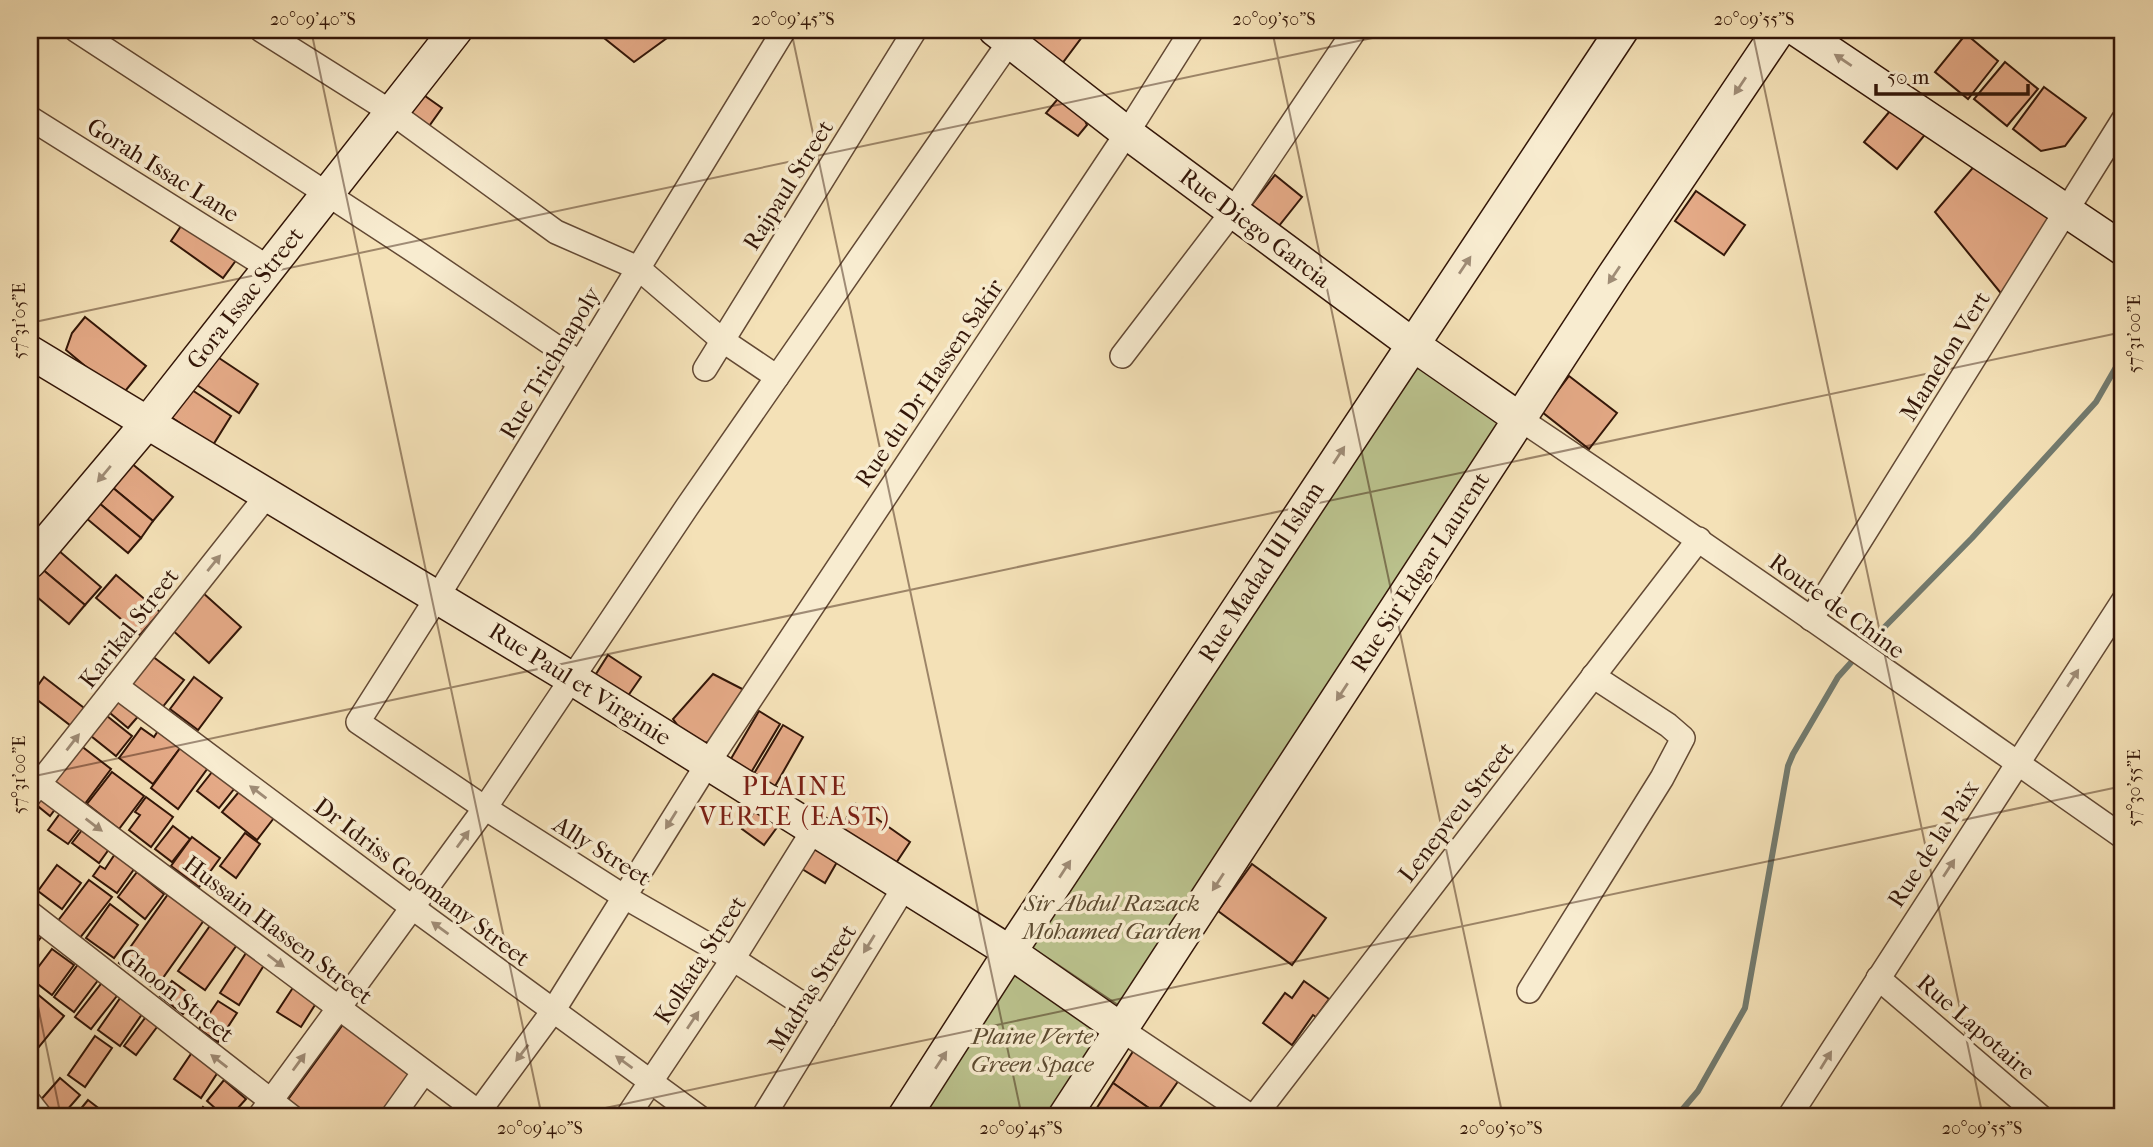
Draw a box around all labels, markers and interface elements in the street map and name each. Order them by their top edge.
text: 20°09'40"S [270,9,356,30]
text: 20°09'45"S [751,9,835,30]
text: 20°09'50"S [1233,9,1315,30]
text: 20°09'55"S [1714,9,1794,30]
scale bar [1876,52,2029,96]
one-way arrow [1833,54,1853,67]
text: 50 m [1887,65,1930,89]
one-way arrow [1734,77,1747,96]
street label: Gorah Issac Lane [82,112,244,228]
street label: Rajpaul Street [737,115,839,255]
street label: Rue Diego Garcia [1174,162,1337,294]
street label: Gora Issac Street [181,221,309,375]
one-way arrow [1458,255,1471,275]
one-way arrow [1608,266,1621,285]
street label: Rue du Dr Hassen Sakir [849,273,1009,492]
street label: Rue Trichnapoly [494,281,607,444]
text: 57°31'05"E [9,283,30,359]
street label: Mamelon Vert [1894,286,1996,426]
text: 57°31'00"E [2124,295,2145,373]
one-way arrow [1332,445,1345,464]
one-way arrow [97,466,112,483]
street label: Rue Sir Edgar Laurent [1345,466,1495,677]
street label: Rue Madad Ul Islam [1192,477,1330,667]
street label: Route de Chine [1764,547,1910,665]
one-way arrow [206,555,221,573]
street label: Karikal Street [73,562,185,694]
street label: Rue Paul et Virginie [484,617,676,751]
one-way arrow [2067,668,2080,688]
one-way arrow [1336,682,1349,701]
one-way arrow [65,733,80,751]
text: 57°31'00"E [9,736,30,814]
street label: Lenepveu Street [1393,736,1520,888]
text: 57°30'55"E [2124,749,2145,827]
district label: PLAINE VERTE (EAST) [698,771,891,832]
street label: Rue de la Paix [1882,775,1985,913]
one-way arrow [249,785,267,799]
street label: Dr Idriss Goomany Street [309,792,536,972]
street label: Ally Street [547,810,656,892]
one-way arrow [665,811,678,830]
one-way arrow [84,817,102,832]
one-way arrow [455,830,469,848]
street label: Hussain Hassen Street [178,850,378,1010]
one-way arrow [1942,859,1955,878]
one-way arrow [1058,860,1072,878]
one-way arrow [1212,873,1225,892]
park label: Sir Abdul Razack Mohamed Garden [1021,889,1201,945]
street label: Kolkata Street [648,890,752,1029]
street label: Madras Street [762,919,862,1057]
one-way arrow [431,921,449,935]
one-way arrow [863,935,875,954]
street label: Ghoon Street [114,942,240,1048]
one-way arrow [267,954,285,968]
street label: Rue Lapotaire [1911,968,2041,1086]
one-way arrow [686,1010,699,1030]
park label: Plaine Verte Green Space [970,1022,1095,1078]
one-way arrow [516,1044,530,1062]
one-way arrow [934,1050,947,1070]
one-way arrow [1819,1050,1832,1069]
one-way arrow [210,1053,228,1068]
one-way arrow [292,1053,306,1071]
one-way arrow [615,1056,633,1070]
text: 20°09'40"S [497,1118,583,1139]
text: 20°09'45"S [979,1118,1063,1139]
text: 20°09'50"S [1460,1118,1542,1139]
text: 20°09'55"S [1942,1118,2022,1139]

